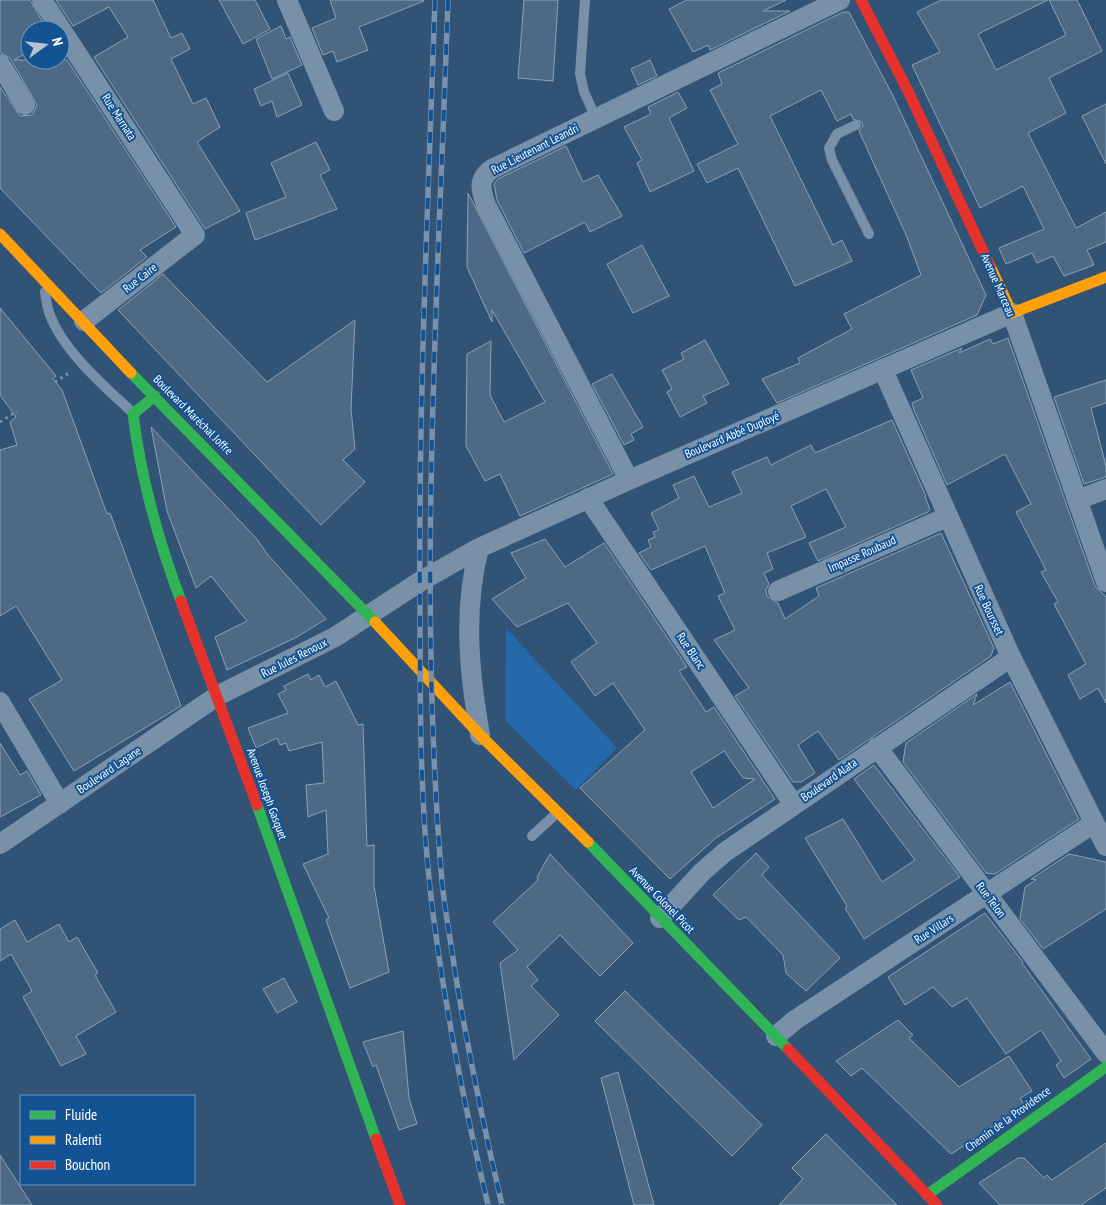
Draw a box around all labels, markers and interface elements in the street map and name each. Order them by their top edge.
north arrow [20,20,70,70]
text: N [48,36,67,48]
street label: Rue Marnata [99,91,140,143]
street label: Rue Lieutenant Leandri [489,120,581,177]
street label: Avenue Marceau [978,251,1019,319]
street label: Rue Caire [120,260,160,296]
street label: Boulevard Maréchal Joffre [150,372,236,458]
street label: Boulevard Abbé Duployé [682,408,781,461]
street label: Impasse Roubaud [826,532,898,575]
street label: Rue Boursset [971,582,1008,638]
street label: Rue Blanc [674,629,710,673]
street label: Rue Jules Renoux [258,635,329,681]
street label: Boulevard Lagane [74,743,144,796]
street label: Avenue Joseph Gasquet [244,746,291,842]
street label: Boulevard Alata [798,755,860,804]
street label: Avenue Colonel Picot [627,863,699,937]
street label: Rue Telon [973,879,1010,920]
street label: Rue Villars [911,910,956,947]
street label: Chemin de la Providence [962,1083,1053,1155]
legend [20,1095,195,1185]
text: Fluide [65,1105,97,1124]
text: Ralenti [65,1130,102,1149]
text: Bouchon [65,1155,110,1174]

